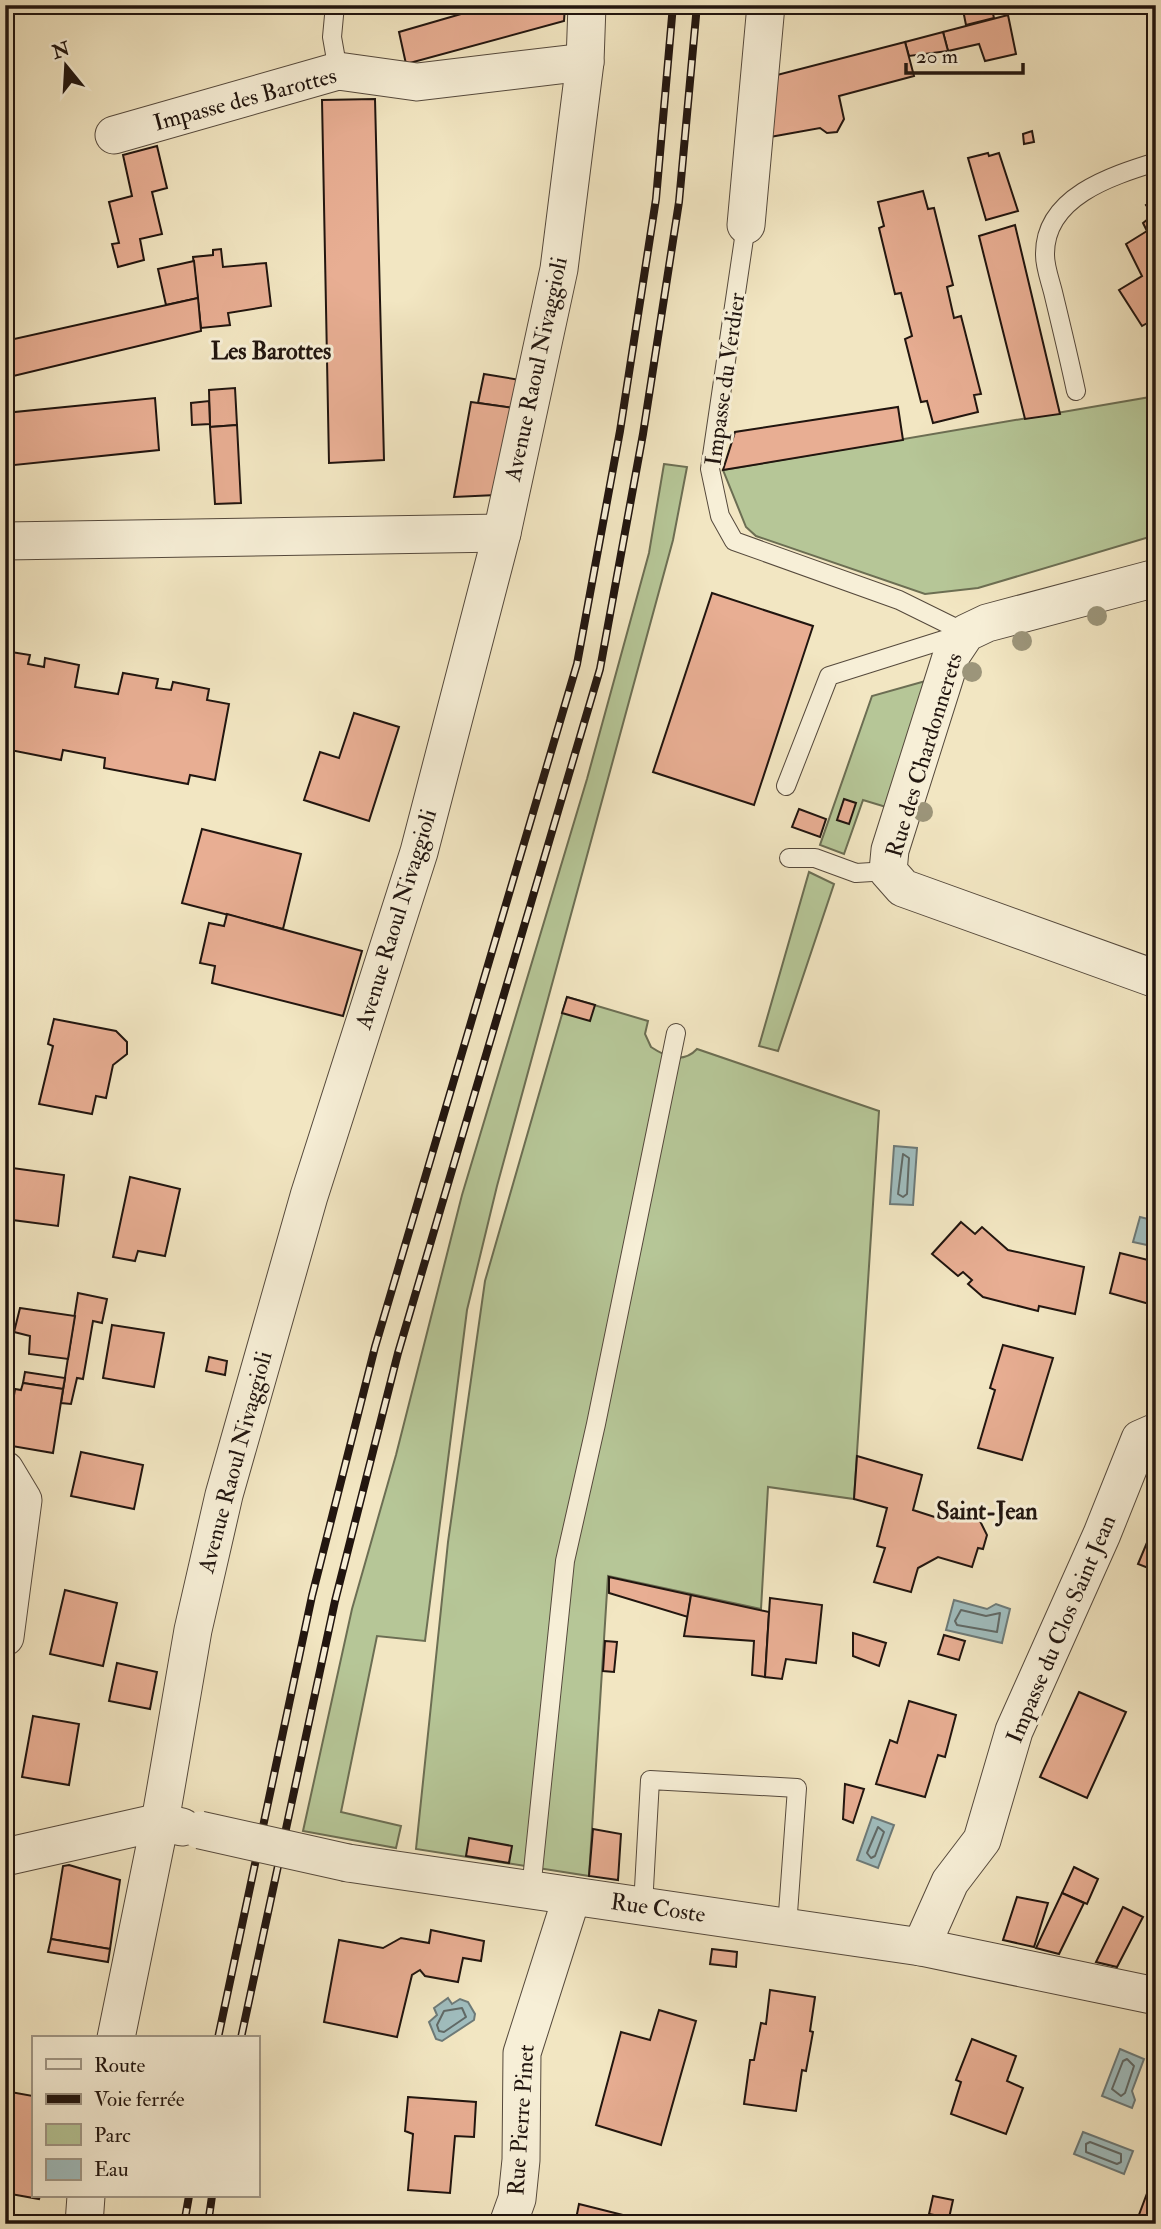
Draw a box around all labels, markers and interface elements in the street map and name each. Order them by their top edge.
north arrow [32,32,102,102]
scale bar [906,32,1023,76]
text: N [48,36,74,65]
text: 20 m [916,43,958,70]
street label: Impasse des Barottes [150,61,340,138]
street label: Avenue Raoul Nivaggioli [498,254,574,485]
street label: Impasse du Verdier [699,290,753,467]
district label: Les Barottes [211,336,331,367]
street label: Rue des Chardonnerets [879,649,969,861]
street label: Avenue Raoul Nivaggioli [348,806,443,1033]
street label: Avenue Raoul Nivaggioli [191,1348,279,1577]
district label: Saint-Jean [936,1496,1038,1527]
street label: Impasse du Clos Saint Jean [1000,1510,1123,1748]
street label: Rue Coste [609,1887,708,1929]
legend [32,2036,259,2198]
street label: Rue Pierre Pinet [501,2043,541,2197]
text: Route [94,2052,146,2079]
text: Voie ferrée [94,2086,185,2113]
text: Parc [94,2122,131,2149]
text: Eau [94,2156,129,2183]

